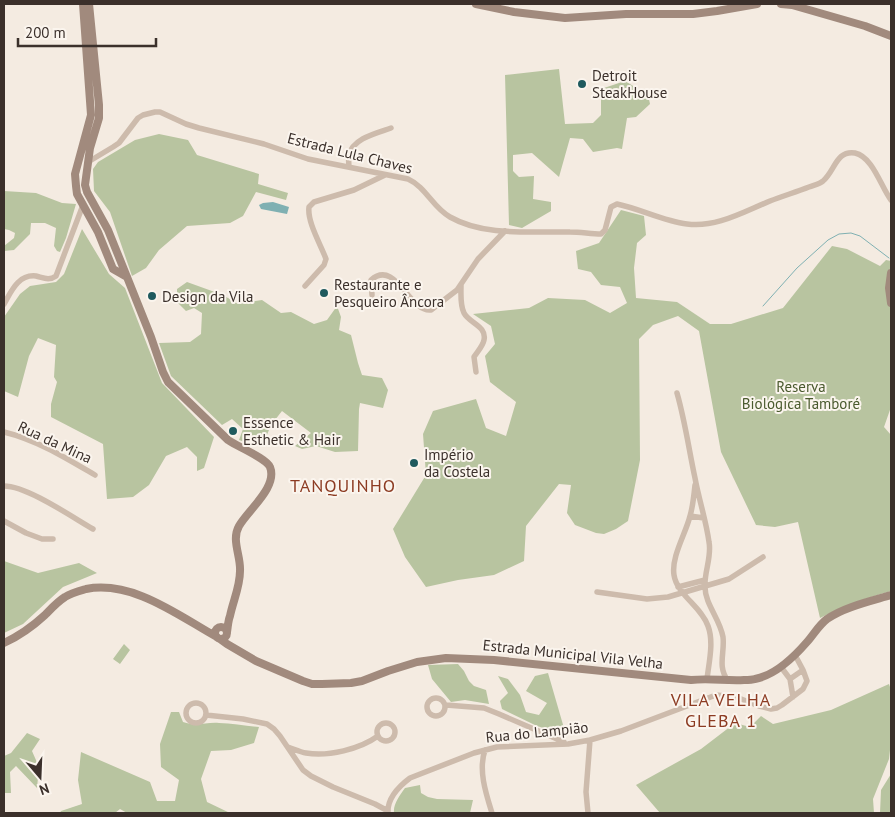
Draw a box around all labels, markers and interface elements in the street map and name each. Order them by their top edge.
scale bar [18,15,155,47]
text: 200 m [25,23,66,42]
place label: Detroit SteakHouse [592,66,667,102]
marker: Detroit SteakHouse [576,78,588,90]
street label: Estrada Lula Chaves [286,128,414,178]
place label: Restaurante e Pesqueiro Âncora [334,275,444,311]
place label: Design da Vila [162,287,253,306]
marker: Restaurante e Pesqueiro Âncora [318,287,330,299]
marker: Design da Vila [146,290,158,302]
park label: Reserva Biológica Tamboré [742,377,860,413]
place label: Essence Esthetic & Hair [243,413,341,449]
street label: Rua da Mina [15,417,95,467]
marker: Essence Esthetic & Hair [227,425,239,437]
place label: Império da Costela [424,445,490,481]
marker: Império da Costela [408,457,420,469]
district label: TANQUINHO [290,474,396,497]
street label: Estrada Municipal Vila Velha [482,635,664,673]
district label: VILA VELHA GLEBA 1 [670,688,771,732]
street label: Rua do Lampião [485,717,589,747]
north arrow [15,752,65,802]
text: N [37,779,52,799]

